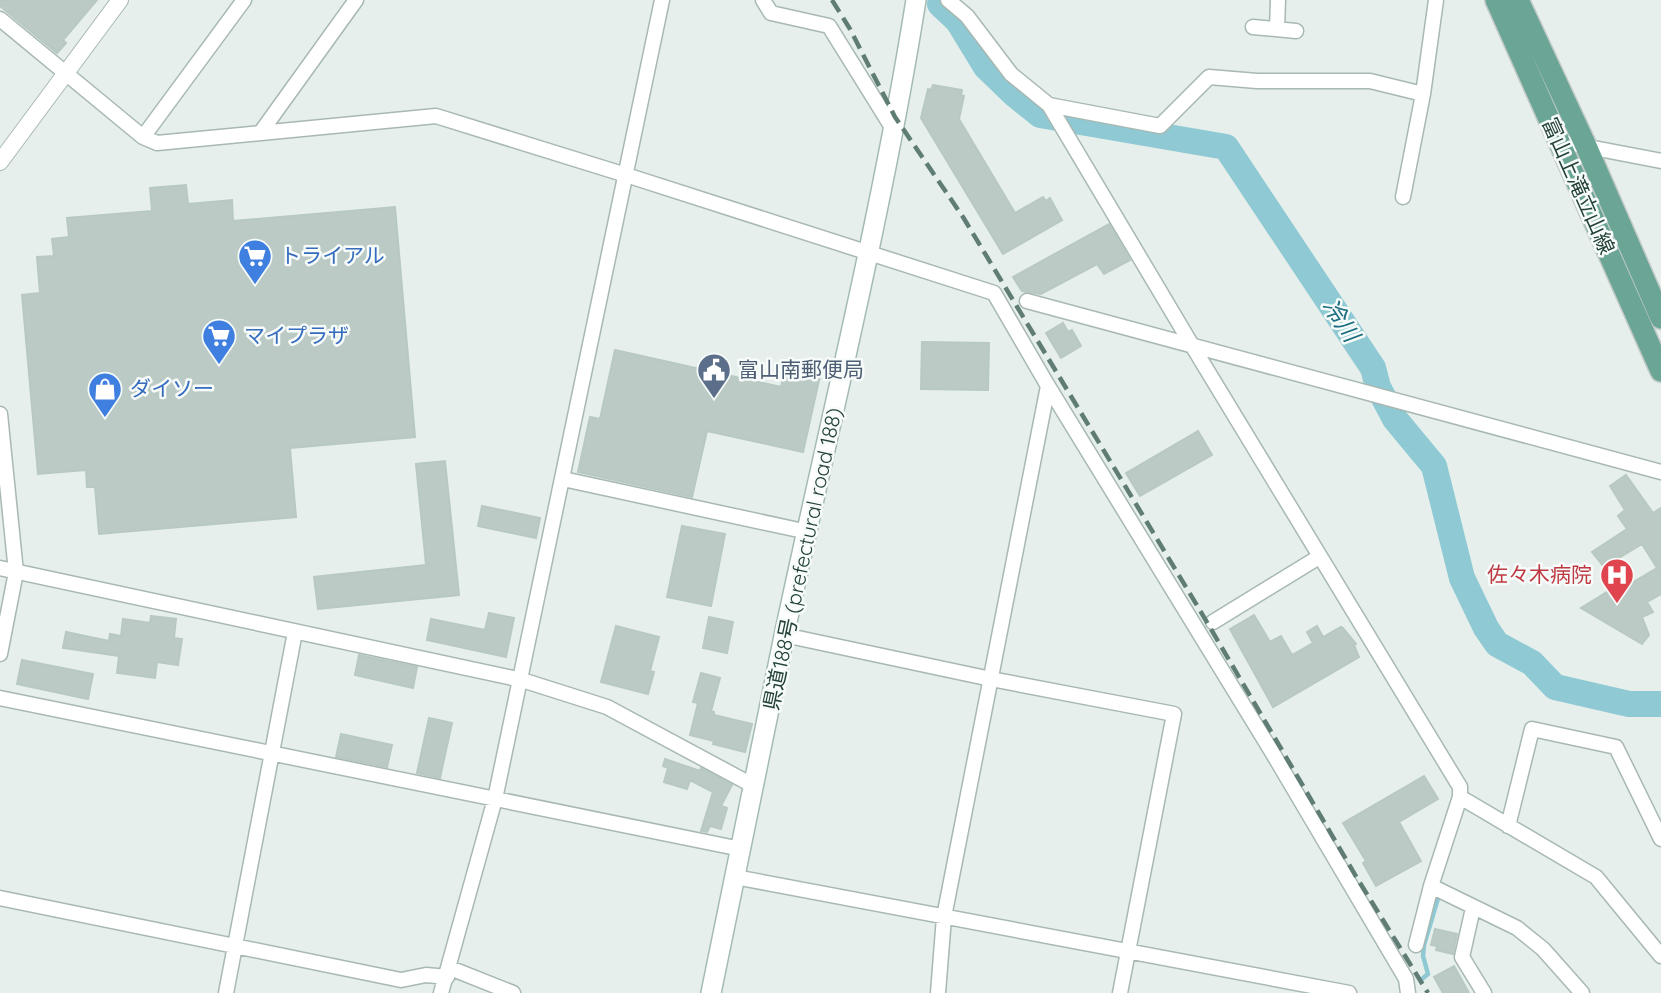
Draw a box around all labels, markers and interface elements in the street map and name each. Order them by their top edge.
street label: 富山上滝立山線 [1537,113,1621,258]
supermarket icon: トライアル [236,237,274,286]
place label: トライアル [280,242,385,268]
water label: 冷川 [1317,293,1368,349]
supermarket icon: マイプラザ [200,317,238,366]
place label: マイプラザ [244,322,349,348]
public building icon: 富山南郵便局 [695,351,733,400]
place label: 富山南郵便局 [738,356,864,382]
shop icon: ダイソー [86,370,124,419]
place label: ダイソー [130,375,214,401]
street label: 県道188号 (prefectural road 188) [757,405,847,713]
hospital icon: 佐々木病院 [1598,556,1636,605]
place label: 佐々木病院 [1487,561,1592,587]

